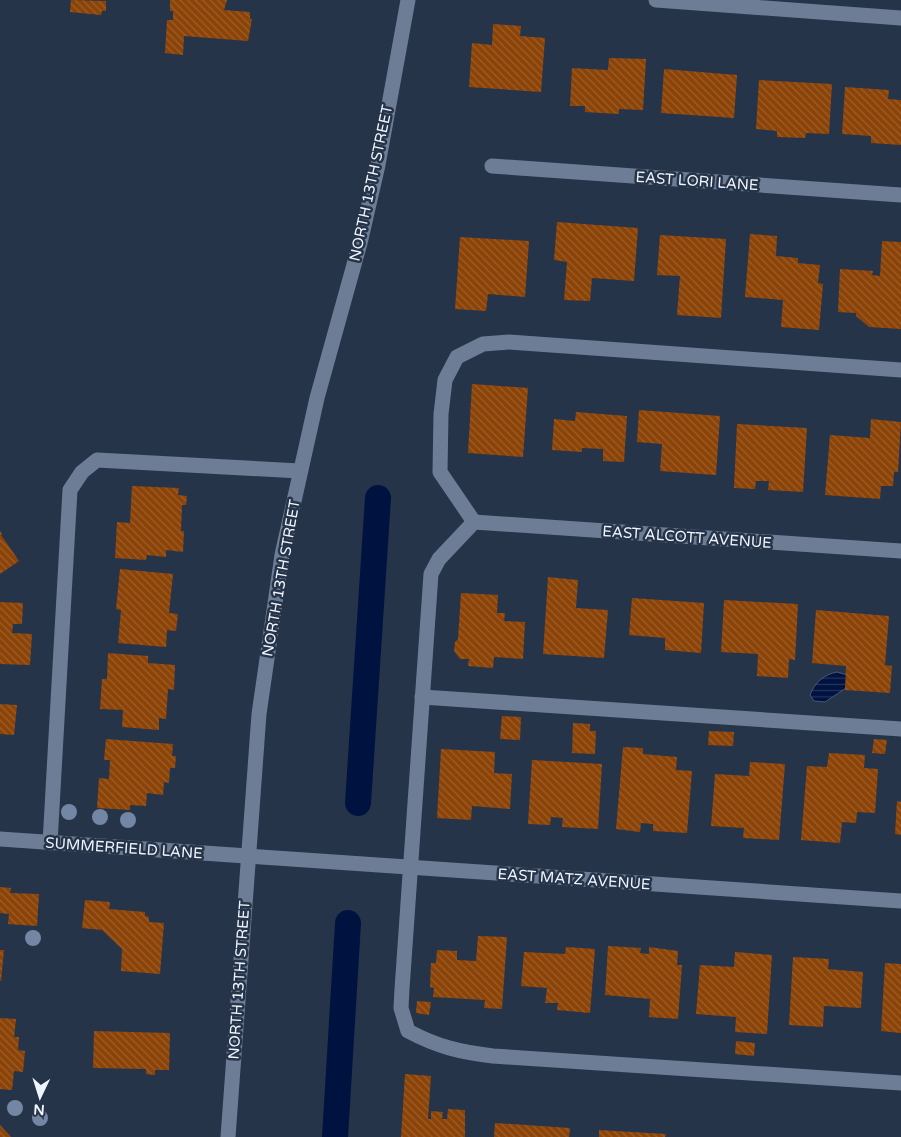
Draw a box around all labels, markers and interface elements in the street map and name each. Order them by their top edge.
street label: NORTH 13TH STREET [346,103,396,263]
street label: EAST LORI LANE [635,168,759,194]
street label: NORTH 13TH STREET [258,498,304,658]
street label: EAST ALCOTT AVENUE [602,522,772,552]
street label: SUMMERFIELD LANE [45,834,203,862]
street label: EAST MATZ AVENUE [497,865,651,893]
street label: NORTH 13TH STREET [224,900,254,1060]
north arrow [15,1072,65,1122]
text: N [33,1101,45,1118]

